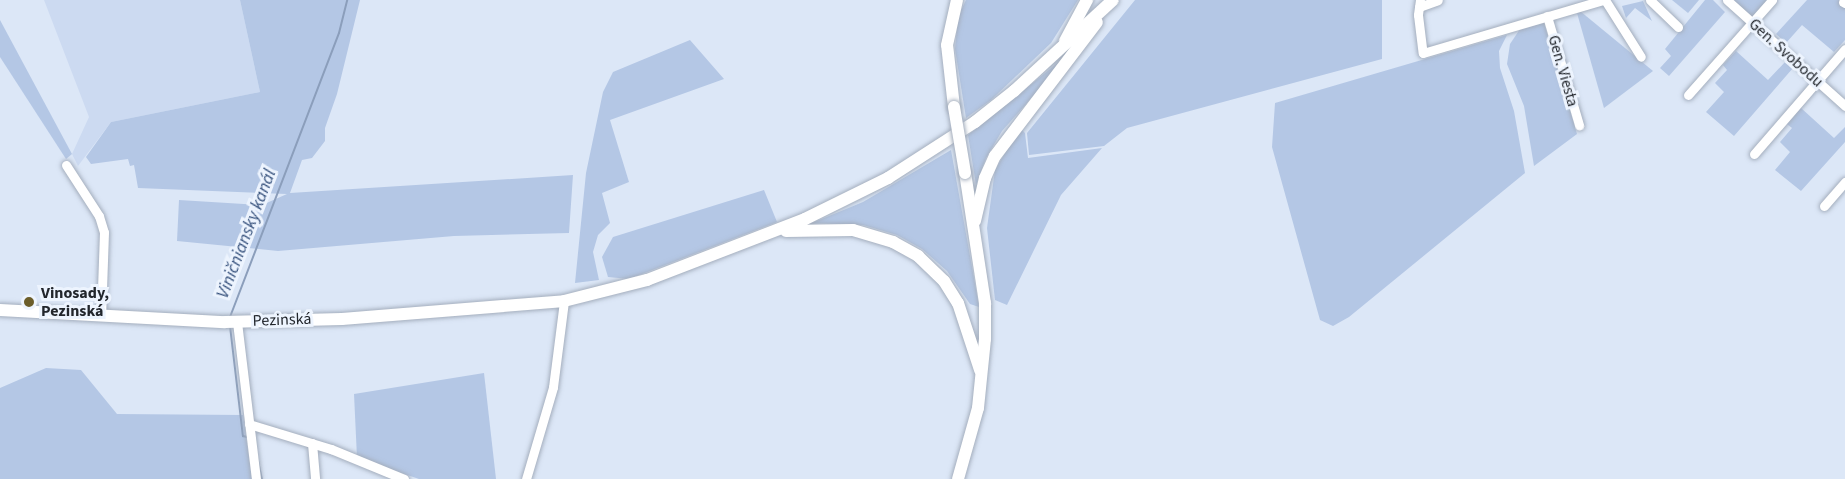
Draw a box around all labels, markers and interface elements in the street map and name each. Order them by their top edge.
street label: Gen. Svobodu [1745,15,1827,91]
street label: Gen. Viesta [1544,33,1582,109]
water label: Viničniansky kanál [212,166,282,302]
place label: Vinosady, Pezinská [41,283,109,321]
marker: Vinosady, Pezinská [22,295,36,309]
street label: Pezinská [252,309,312,331]

